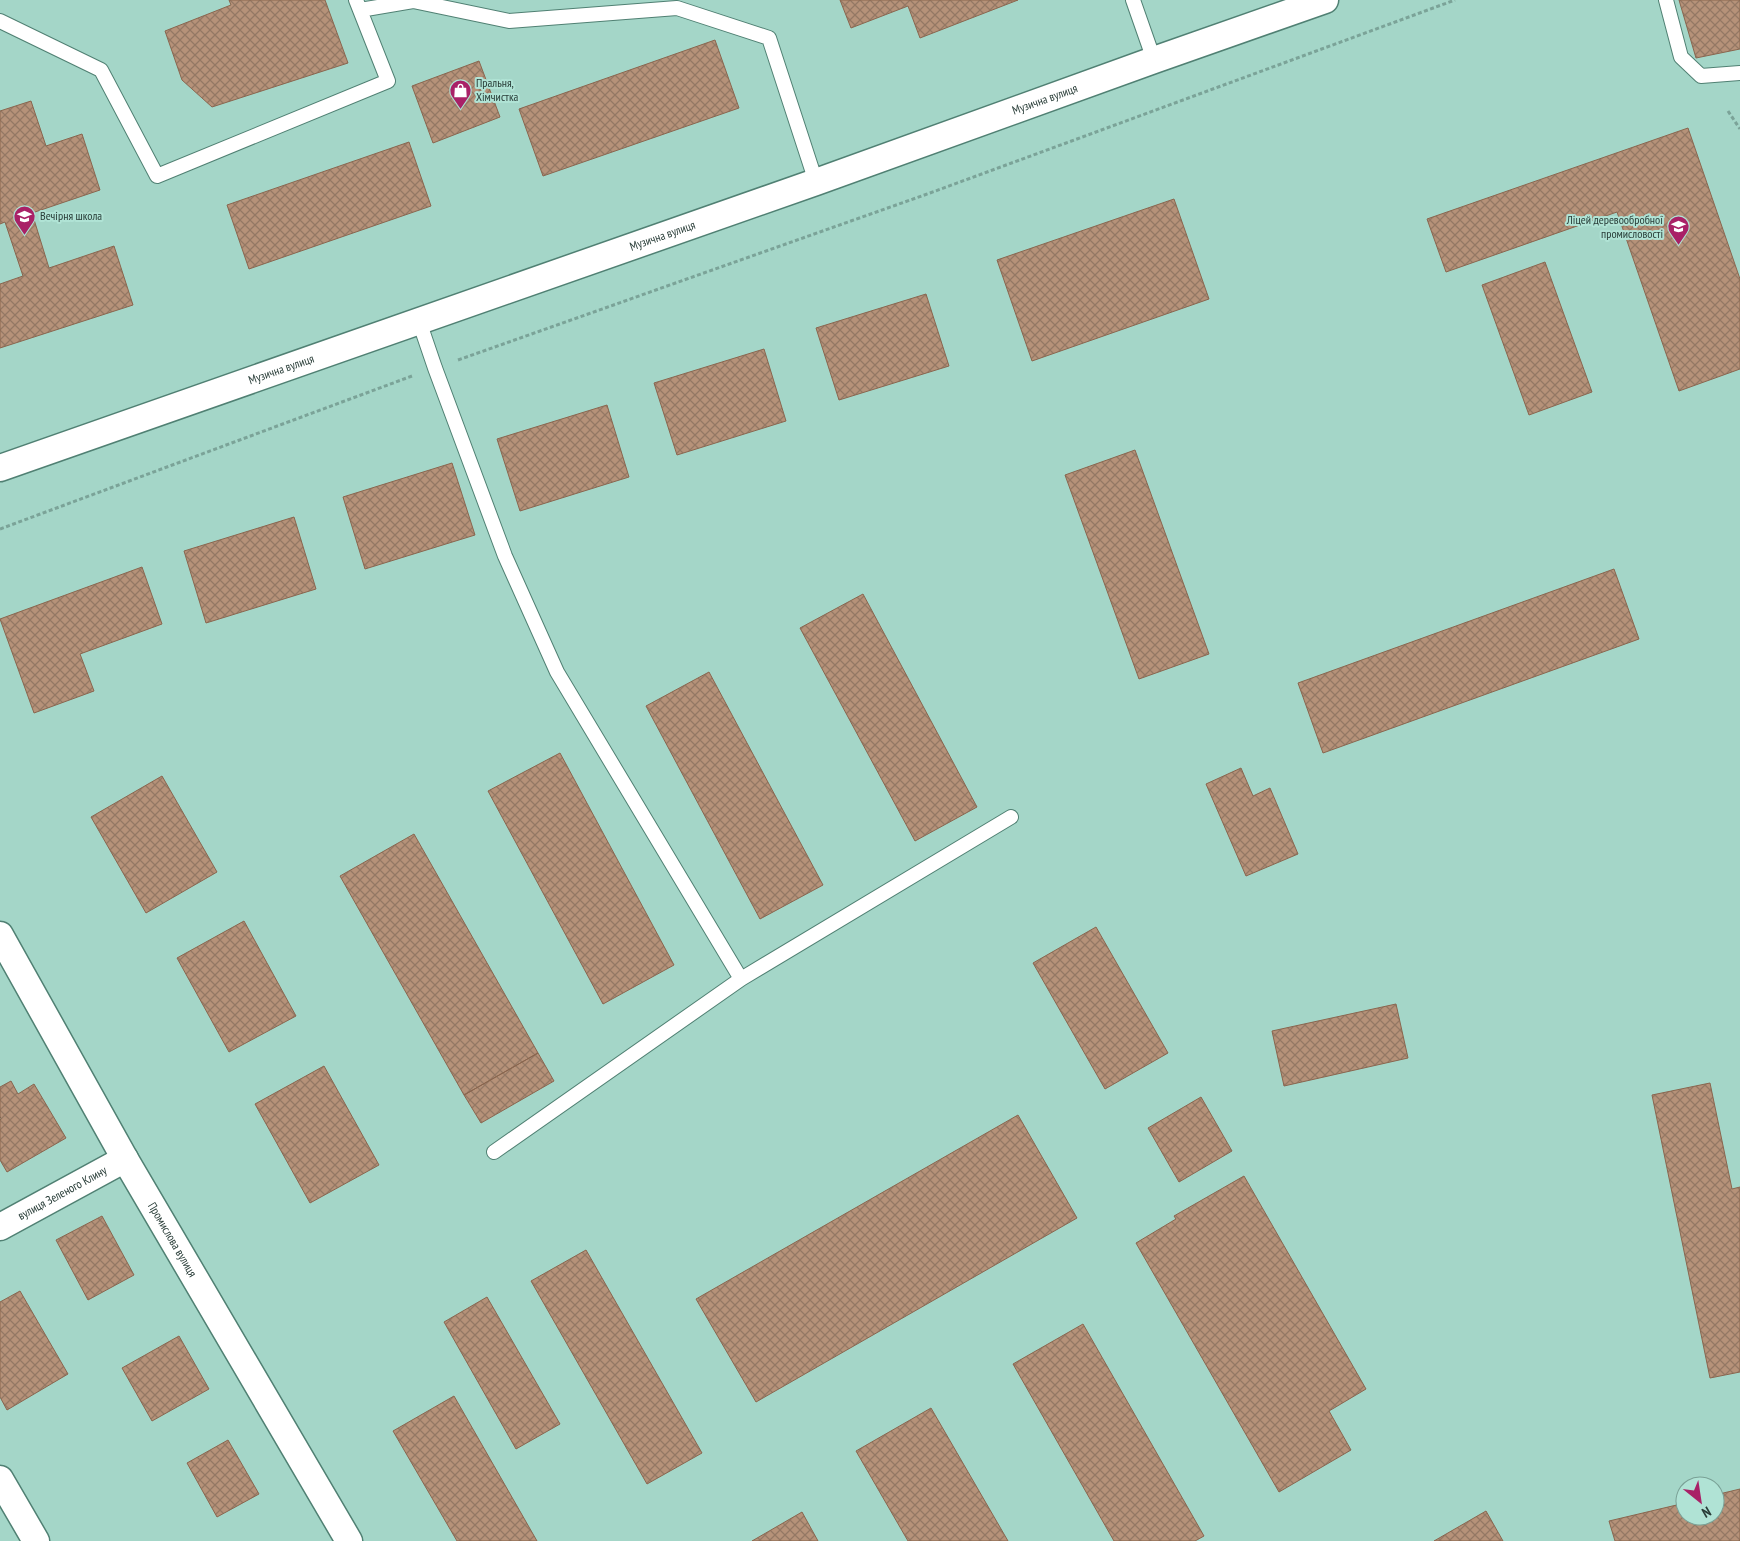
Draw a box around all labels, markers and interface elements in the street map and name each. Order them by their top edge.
place label: Пральня, Хімчистка [476,75,519,104]
shop icon: Пральня, Хімчистка [448,78,472,109]
street label: Музична вулиця [1010,80,1080,118]
school or university icon: Вечірня школа [12,204,36,235]
place label: Вечірня школа [40,208,102,223]
place label: Ліцей деревообробної промисловості [1566,212,1663,241]
school or university icon: Ліцей деревообробної промисловості [1667,215,1691,246]
street label: Музична вулиця [628,217,697,254]
street label: Музична вулиця [246,350,316,387]
street label: вулиця Зеленого Клину [15,1162,110,1223]
street label: Промислова вулиця [145,1199,201,1280]
north arrow [1675,1476,1725,1526]
text: N [1699,1503,1714,1522]

